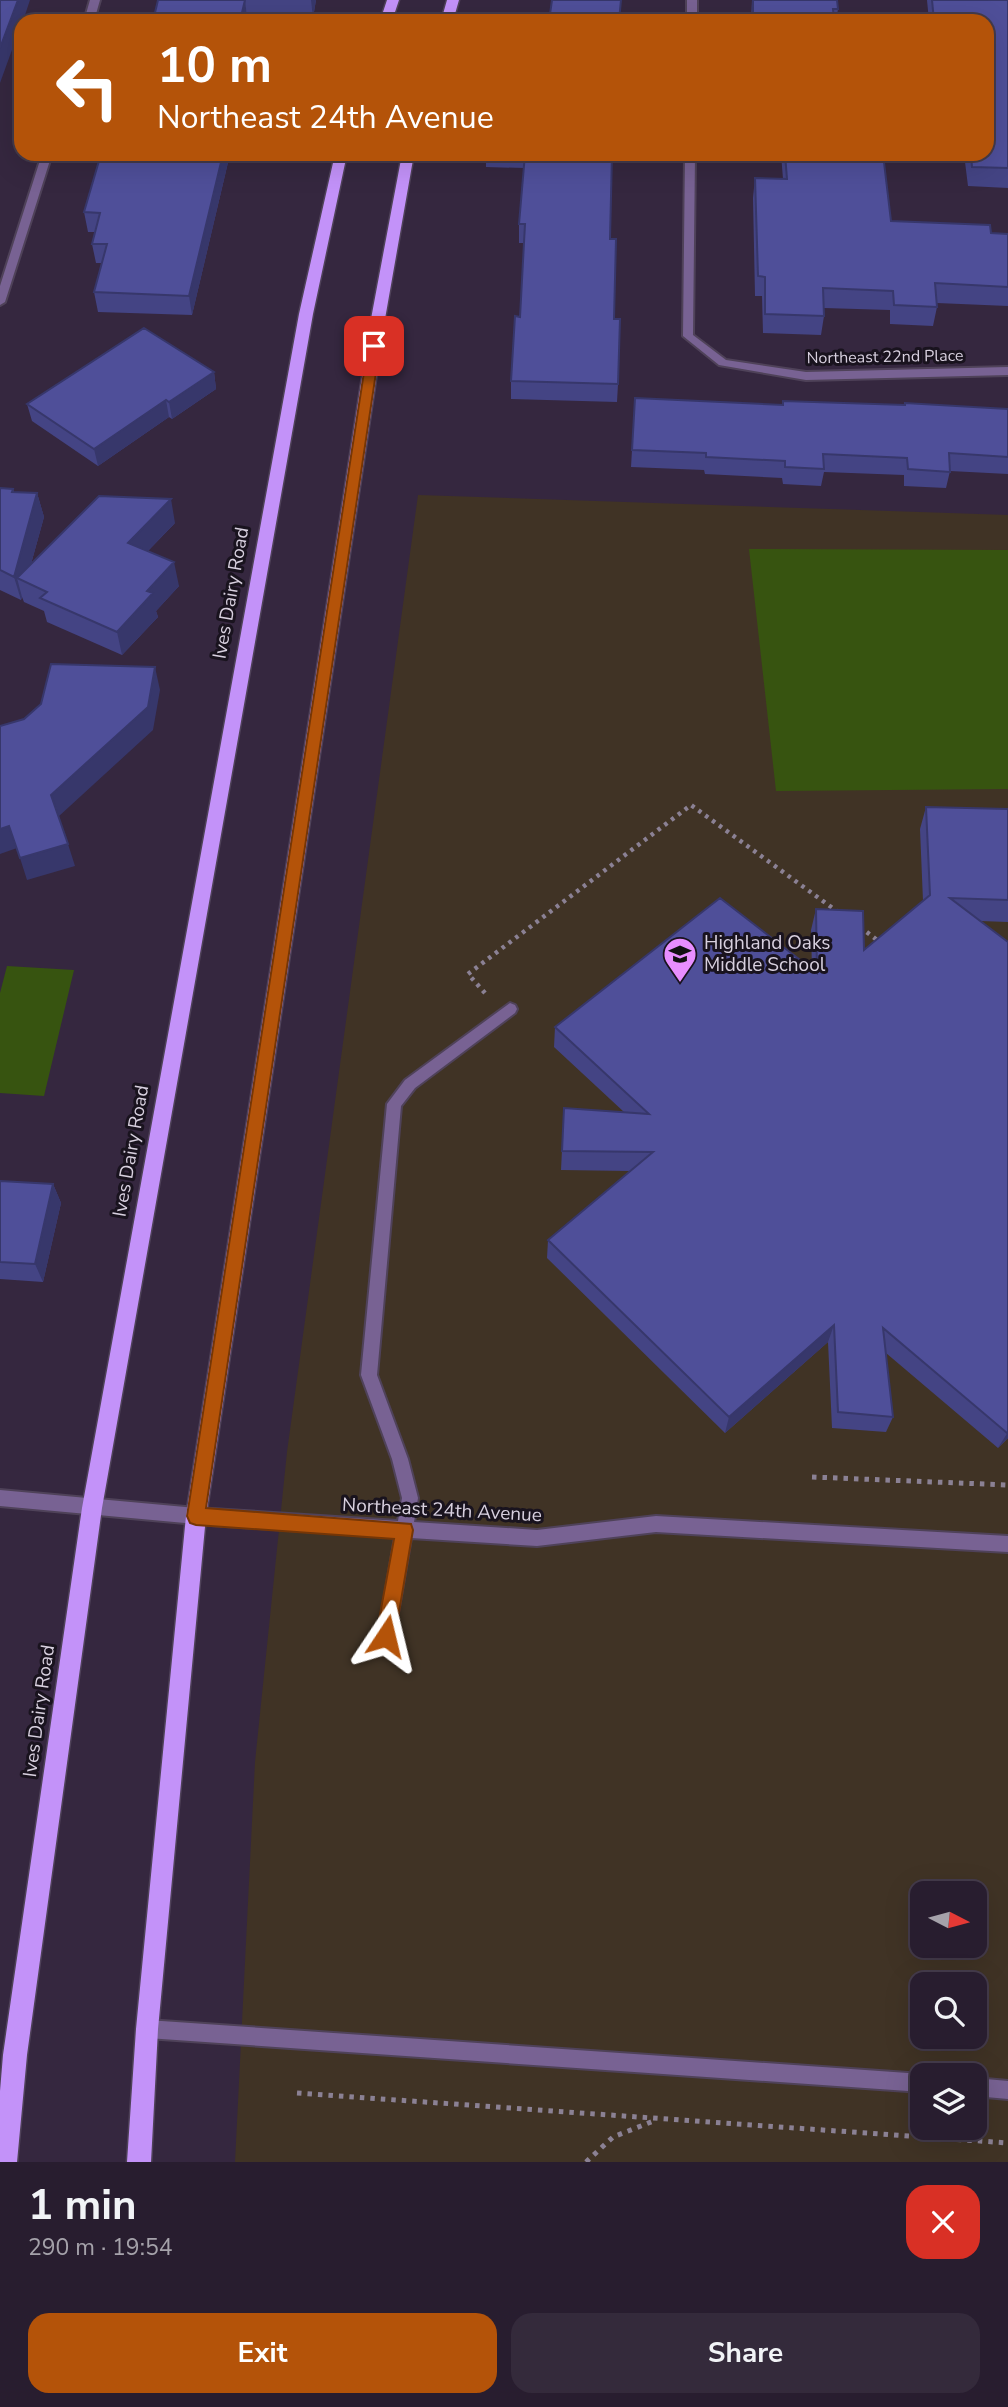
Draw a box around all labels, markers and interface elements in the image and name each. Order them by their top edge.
text: 10 m [157,32,272,99]
icon: left [42,42,133,133]
text: Northeast 24th Avenue [157,96,494,139]
pin [344,316,404,376]
icon: arrive [355,327,393,365]
street label: Northeast 22nd Place [806,345,964,369]
street label: Ives Dairy Road [207,525,255,661]
place label: Highland Oaks Middle School [704,930,830,978]
school or university icon: Highland Oaks Middle School [661,935,699,984]
street label: Ives Dairy Road [107,1083,155,1219]
street label: Northeast 24th Avenue [341,1492,543,1528]
position arrow [349,1599,423,1673]
street label: Ives Dairy Road [17,1643,61,1779]
north arrow [910,1881,987,1958]
map controls [910,1881,987,2140]
button: search [910,1972,987,2049]
button: layers [910,2063,987,2140]
text: 1 min [28,2177,137,2234]
button: close [906,2185,980,2259]
text: 290 m · 19:54 [28,2232,173,2263]
button: Exit [28,2313,497,2393]
button: Share [511,2313,980,2393]

